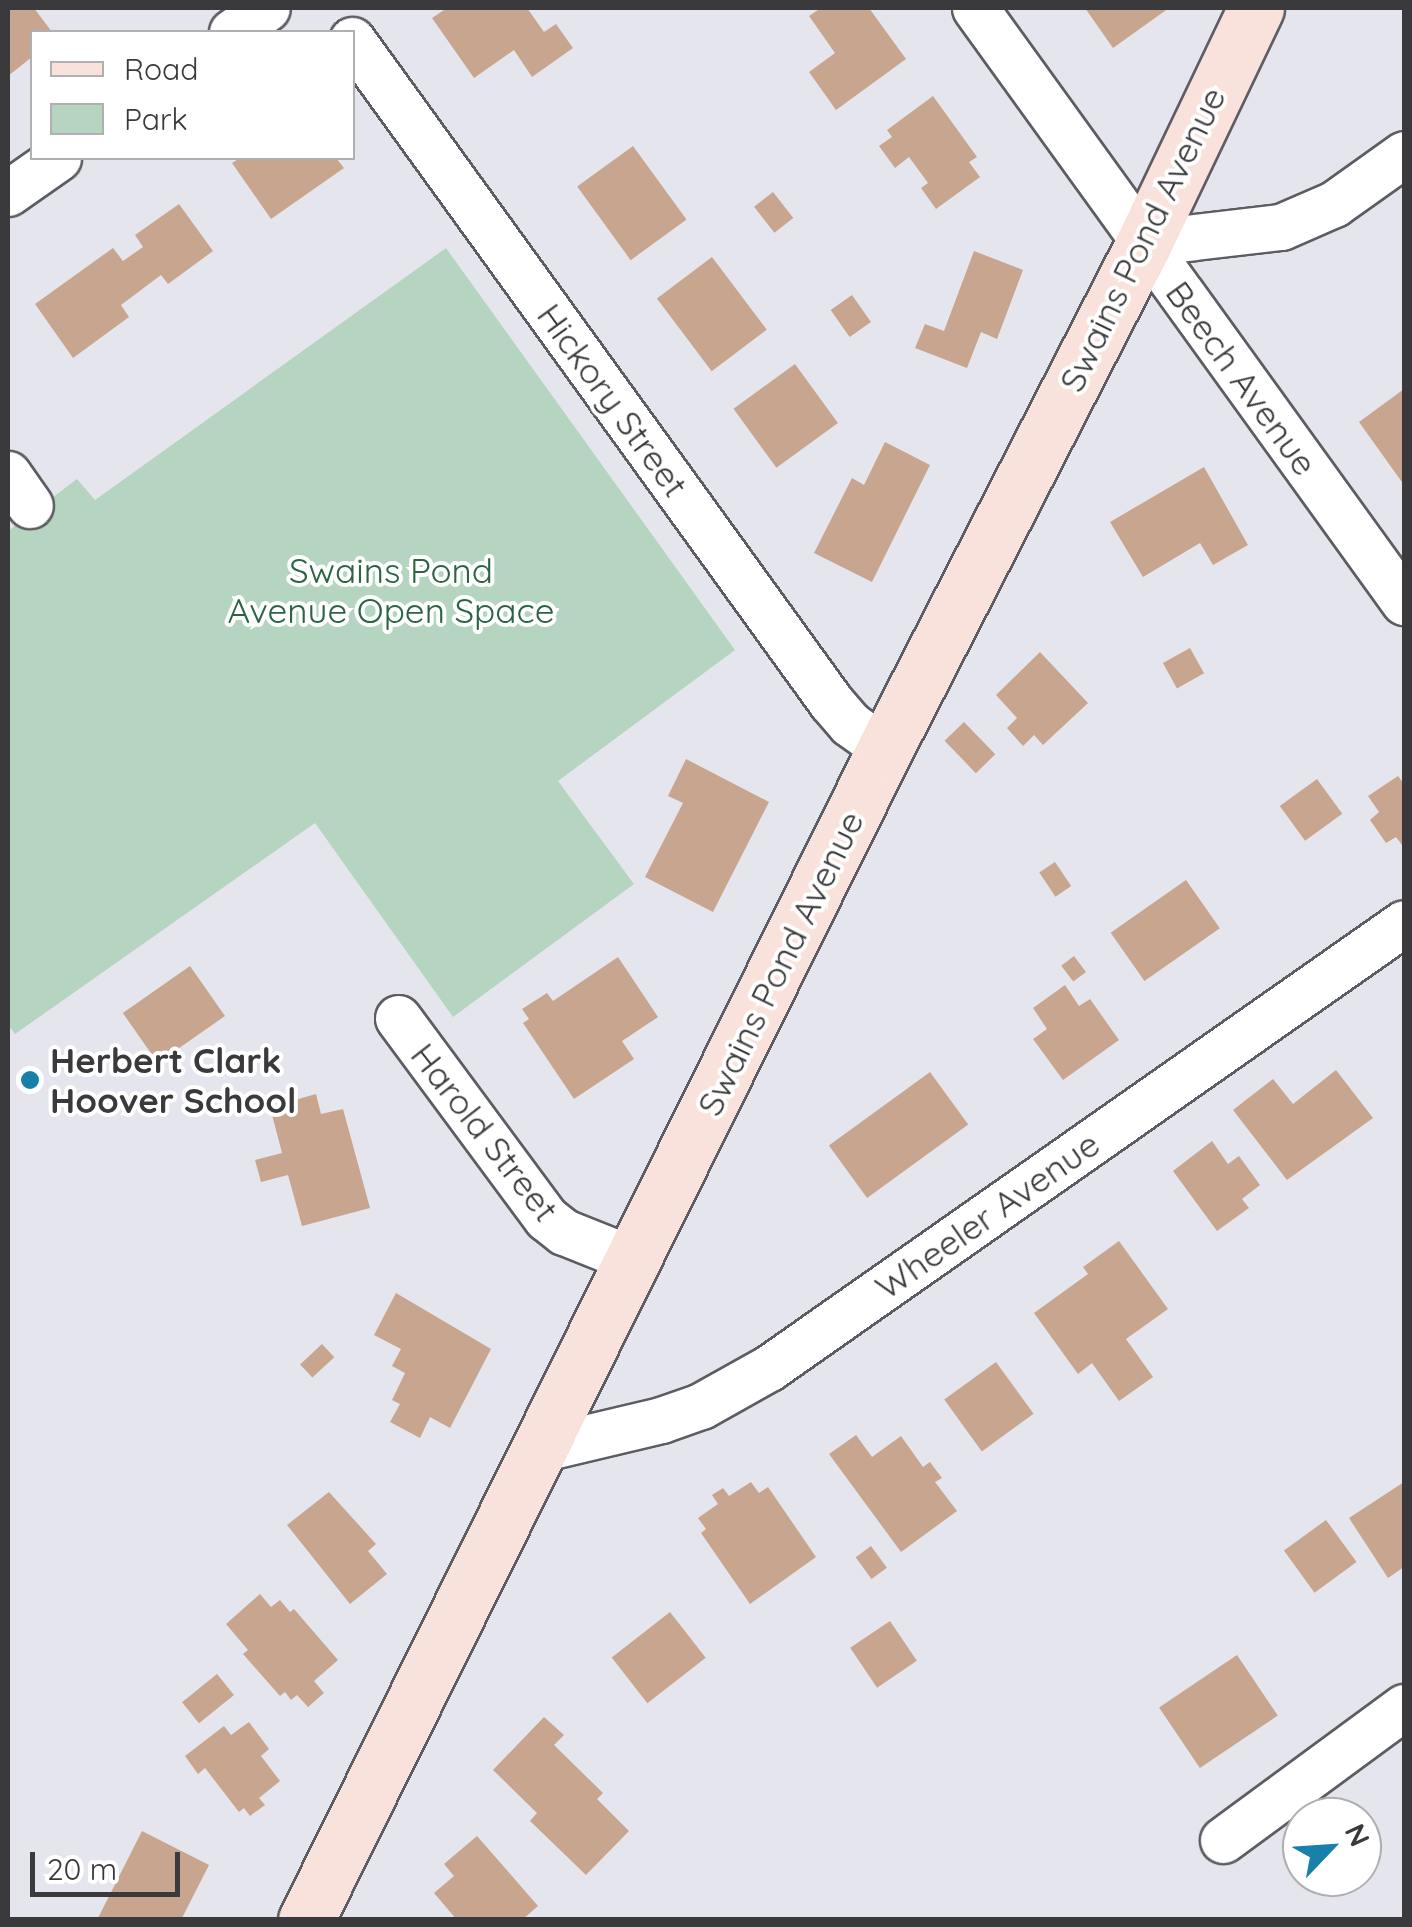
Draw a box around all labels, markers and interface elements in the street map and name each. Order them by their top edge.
legend [30,30,355,160]
text: Road [124,50,198,88]
street label: Swains Pond Avenue [1050,80,1234,398]
text: Park [124,100,188,138]
street label: Beech Avenue [1158,273,1326,483]
street label: Hickory Street [529,295,697,505]
park label: Swains Pond Avenue Open Space [228,549,554,631]
street label: Swains Pond Avenue [688,804,872,1122]
street label: Harold Street [402,1035,568,1229]
place label: Herbert Clark Hoover School [50,1039,297,1121]
marker: Herbert Clark Hoover School [19,1069,41,1091]
street label: Wheeler Avenue [867,1122,1107,1308]
north arrow [1282,1797,1382,1897]
text: N [1338,1818,1378,1852]
scale bar [35,1832,185,1894]
text: 20 m [47,1850,117,1888]

